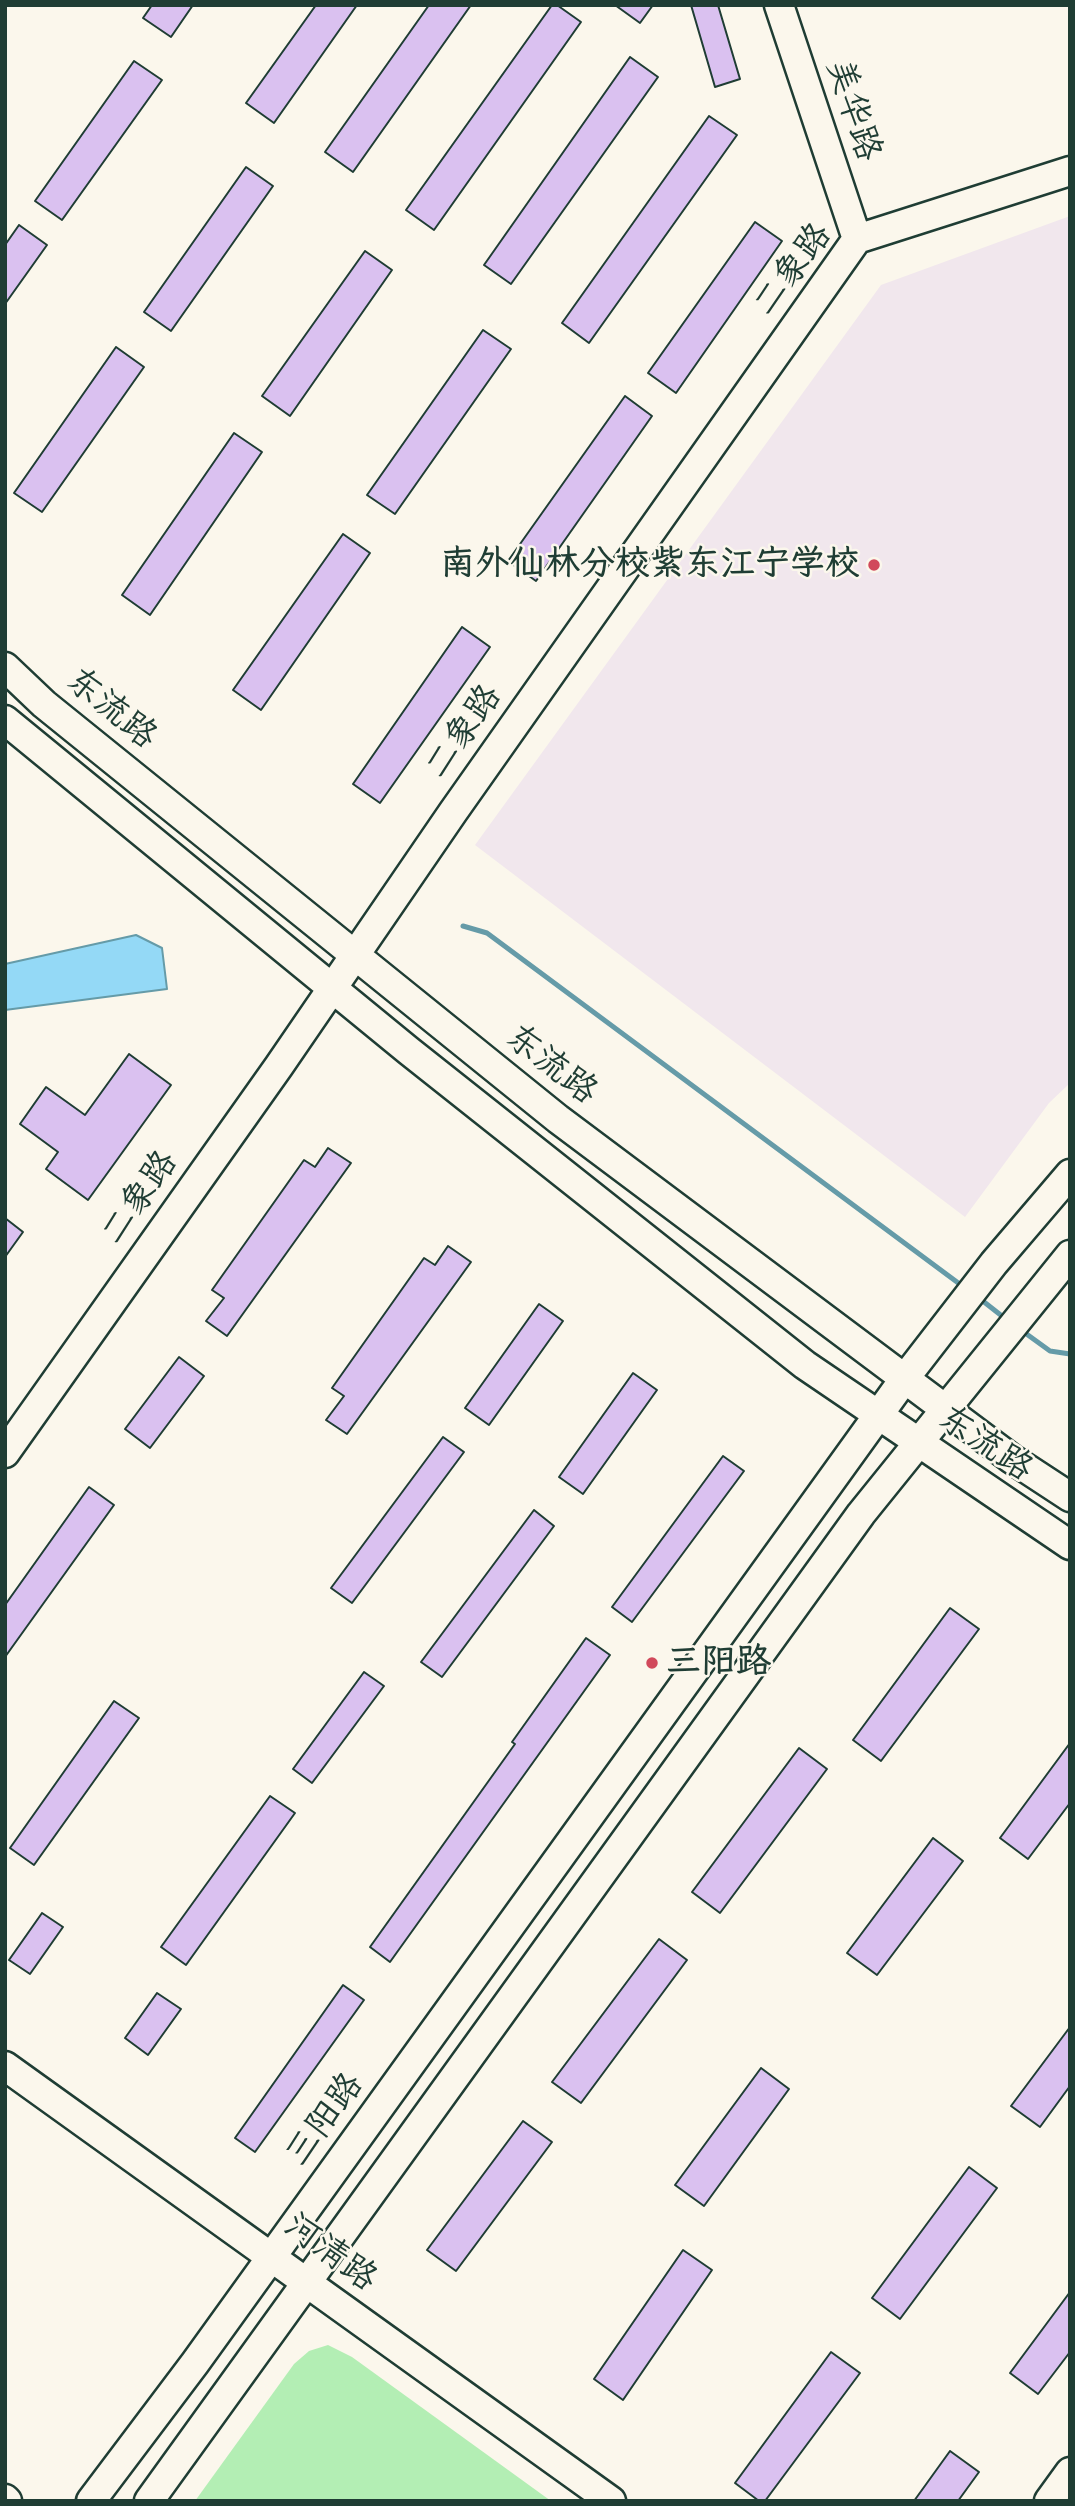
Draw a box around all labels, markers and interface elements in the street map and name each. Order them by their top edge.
street label: 美华路 [817,54,889,166]
street label: 二象路 [745,215,841,325]
place label: 南外仙林分校紫东江宁学校 [440,544,860,586]
marker: 南外仙林分校紫东江宁学校 [866,557,882,573]
street label: 东流路 [57,660,165,758]
street label: 二象路 [417,677,511,787]
street label: 东流路 [497,1016,605,1114]
street label: 二象路 [93,1143,187,1253]
street label: 东流路 [930,1397,1040,1491]
place label: 三阳路 [666,1642,771,1684]
marker: 三阳路 [644,1655,660,1671]
street label: 三阳路 [277,2065,373,2175]
street label: 河清路 [275,2205,385,2301]

